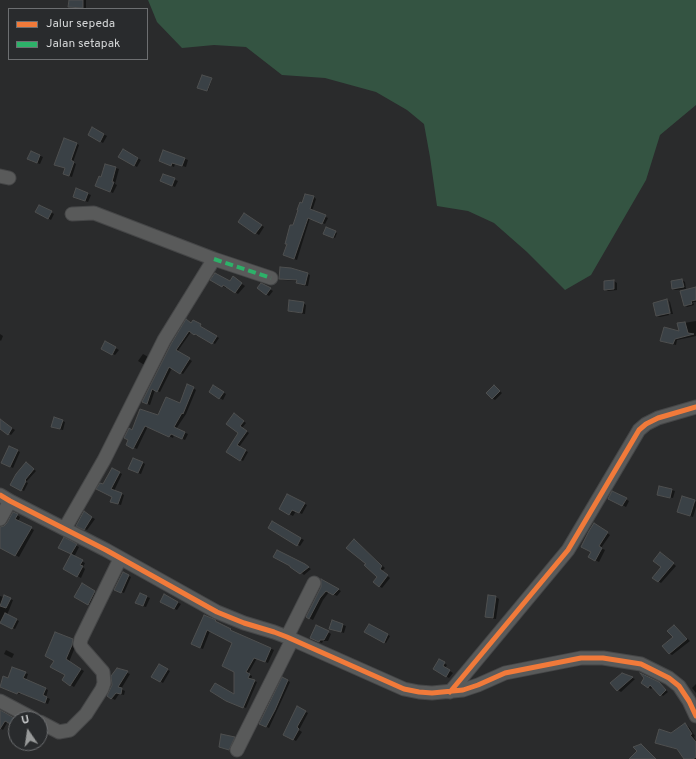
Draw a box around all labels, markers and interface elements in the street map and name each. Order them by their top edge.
legend [8,8,148,60]
text: Jalur sepeda [46,16,115,32]
text: Jalan setapak [46,36,120,52]
north arrow [8,711,48,751]
text: U [20,713,31,728]

